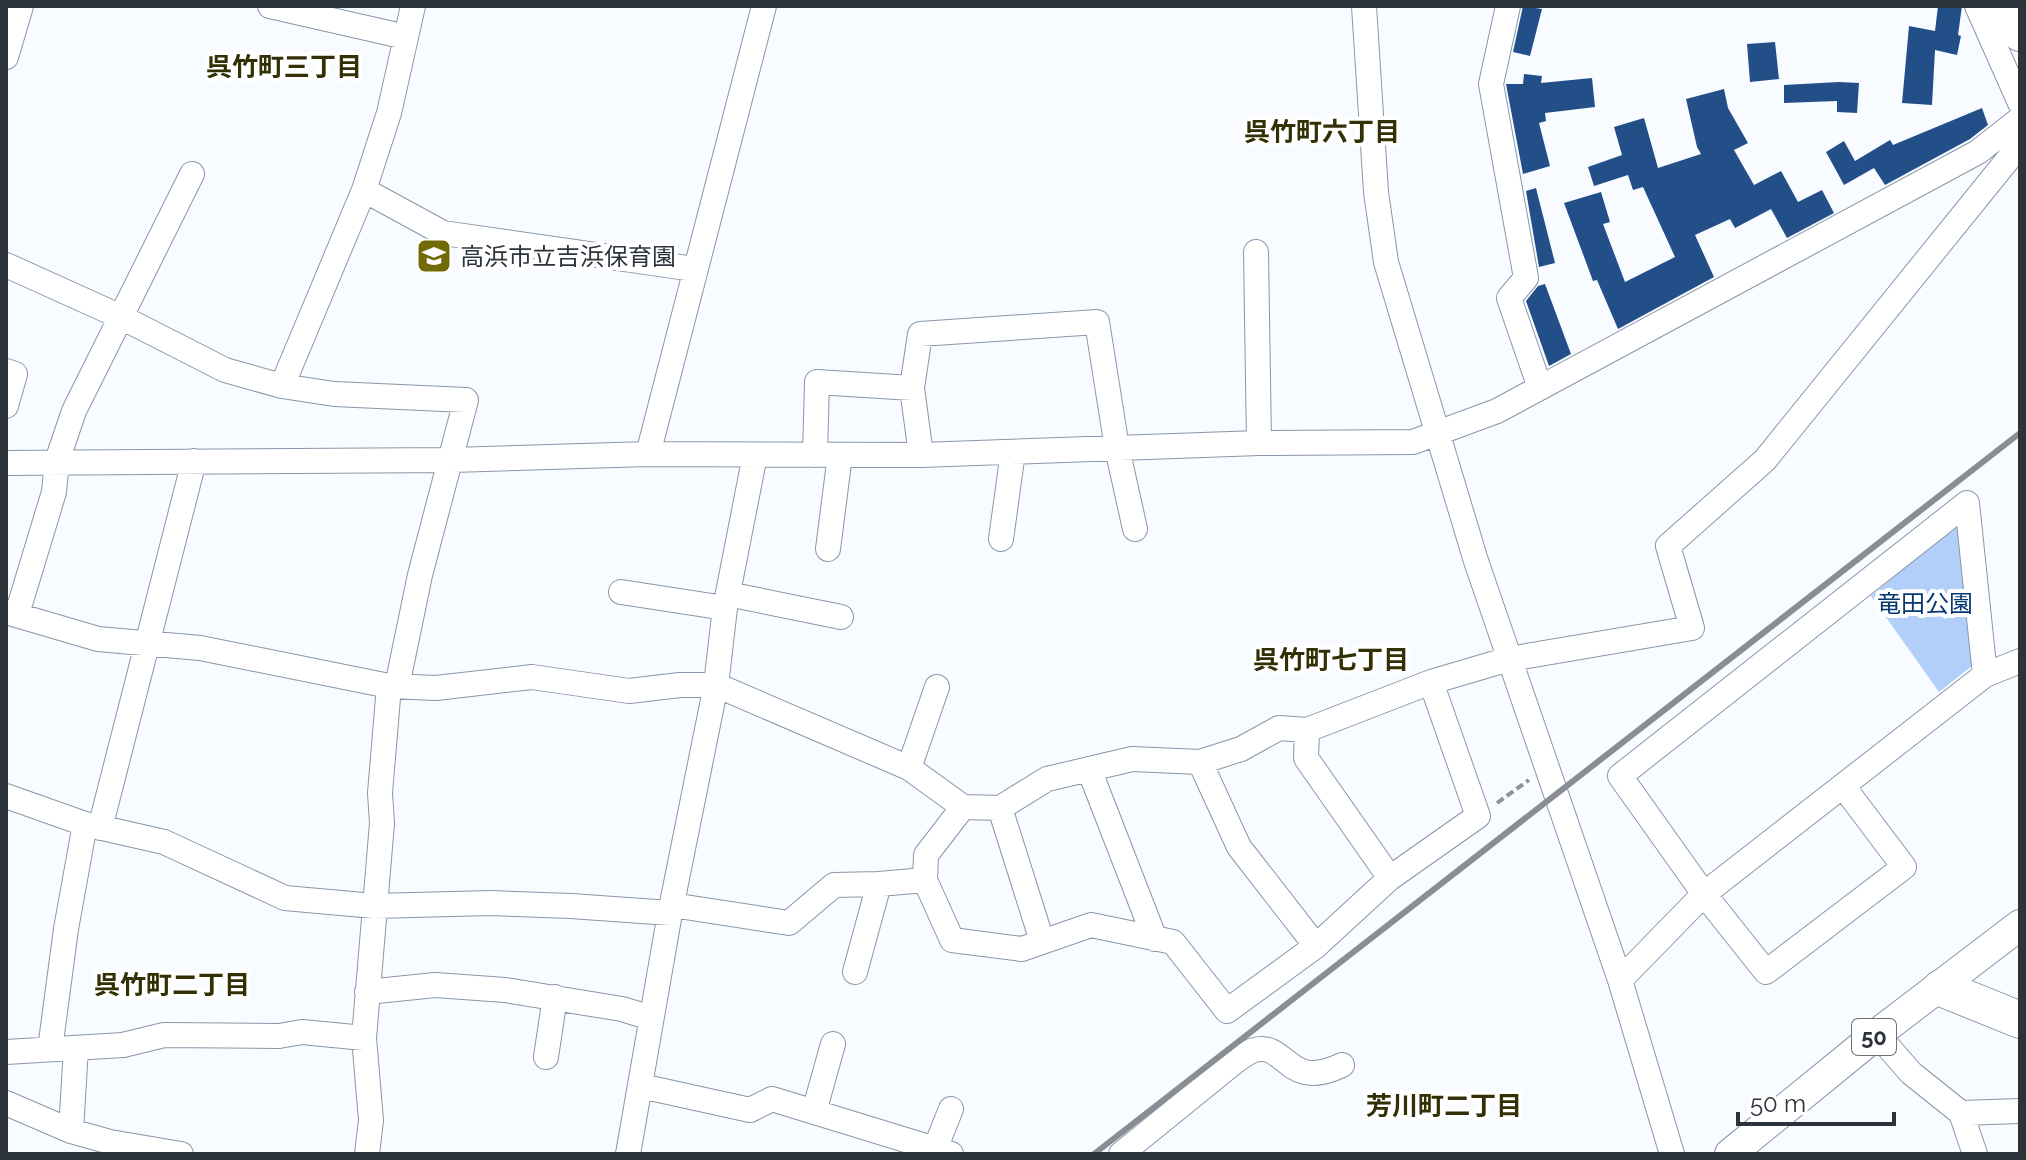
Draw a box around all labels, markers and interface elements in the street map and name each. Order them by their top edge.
district label: 呉竹町三丁目 [206,52,362,82]
district label: 呉竹町六丁目 [1244,117,1400,147]
school or university icon: 高浜市立吉浜保育園 [415,237,453,275]
place label: 高浜市立吉浜保育園 [460,242,676,271]
park label: 竜田公園 [1877,589,1973,618]
district label: 呉竹町七丁目 [1253,645,1409,675]
district label: 呉竹町二丁目 [94,970,250,1000]
road number: 50 [1852,1019,1896,1055]
scale bar [1738,1076,1894,1126]
text: 50 m [1750,1089,1806,1118]
district label: 芳川町二丁目 [1366,1091,1522,1121]

